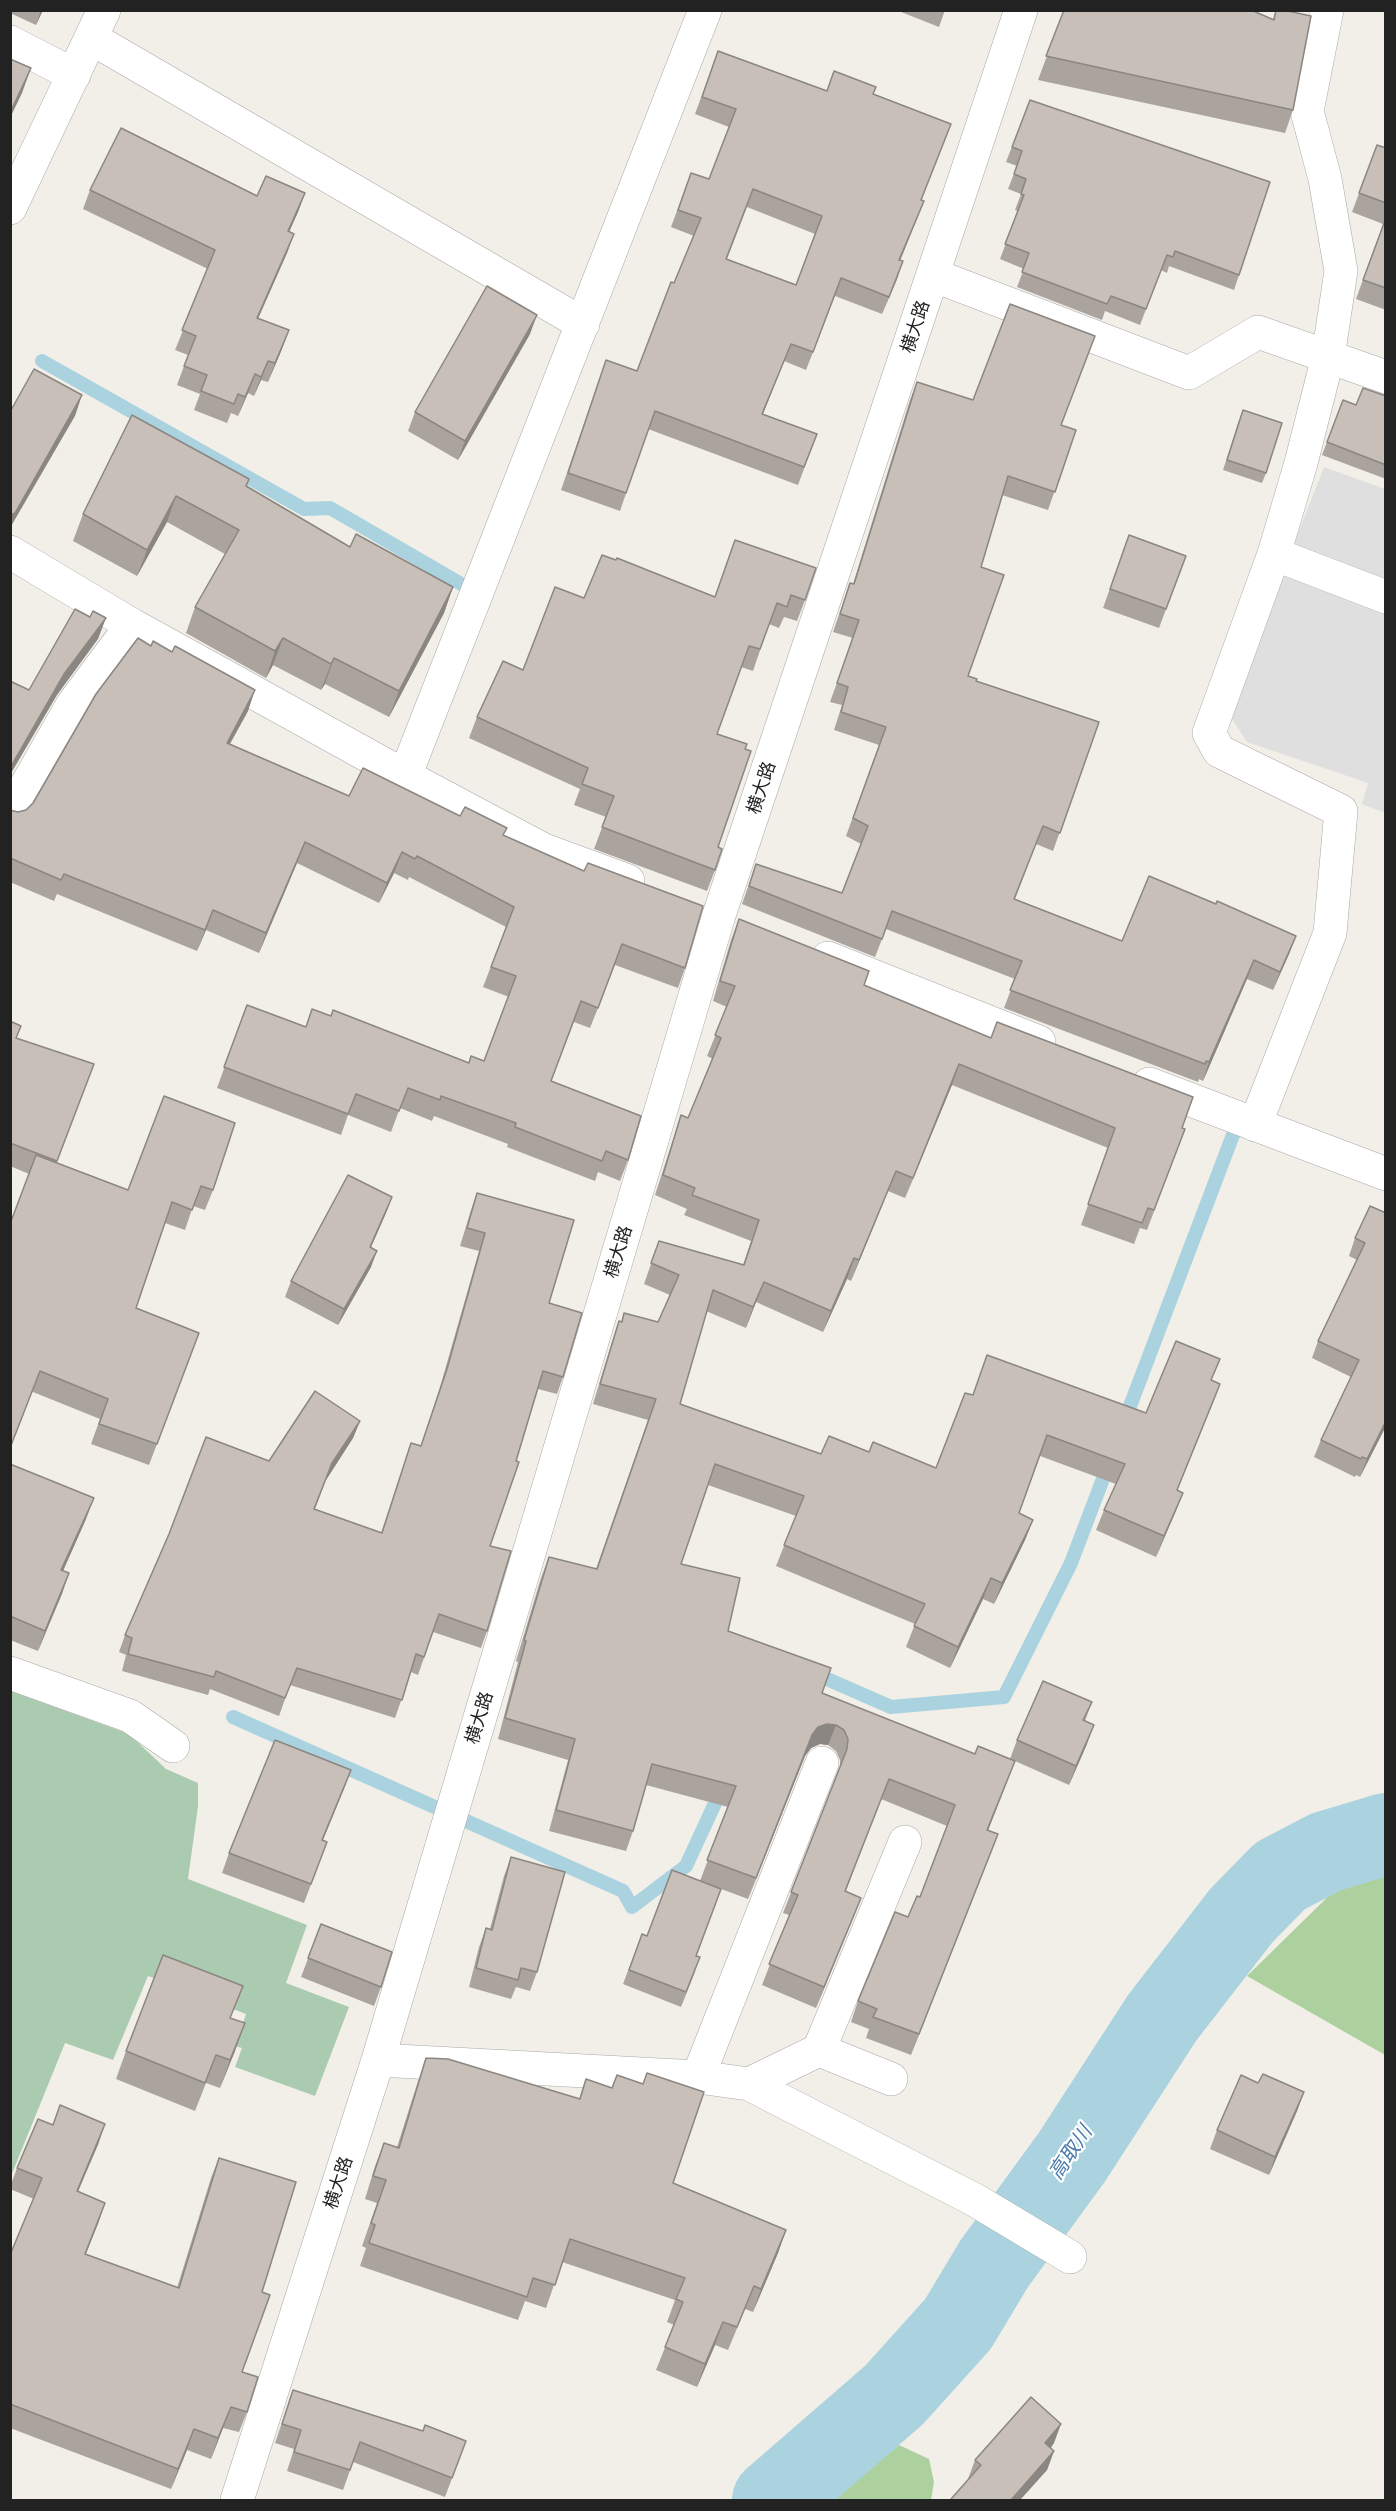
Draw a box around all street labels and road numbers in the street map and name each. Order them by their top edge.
street label: 横大路 [897,298,935,356]
street label: 横大路 [743,759,781,817]
street label: 横大路 [601,1223,637,1281]
street label: 横大路 [462,1689,498,1747]
street label: 横大路 [320,2154,358,2212]

